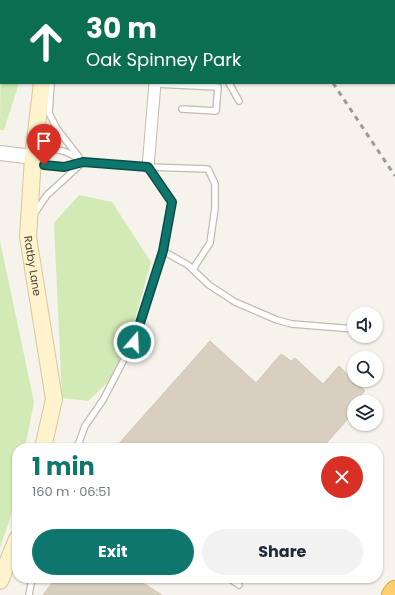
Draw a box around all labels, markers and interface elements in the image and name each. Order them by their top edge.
text: 30 m [86,9,157,48]
icon: ahead [20,16,72,68]
text: Oak Spinney Park [86,47,241,72]
pin [27,124,61,165]
icon: arrive [33,130,55,152]
street label: Ratby Lane [20,235,45,297]
map controls [347,307,383,431]
button: sound [347,307,383,343]
position arrow [113,321,155,363]
button: search [347,351,383,387]
button: layers [347,395,383,431]
text: 1 min [32,450,95,483]
button: close [321,456,363,498]
text: 160 m · 06:51 [32,482,111,501]
button: Exit [32,529,194,575]
button: Share [202,529,363,575]

